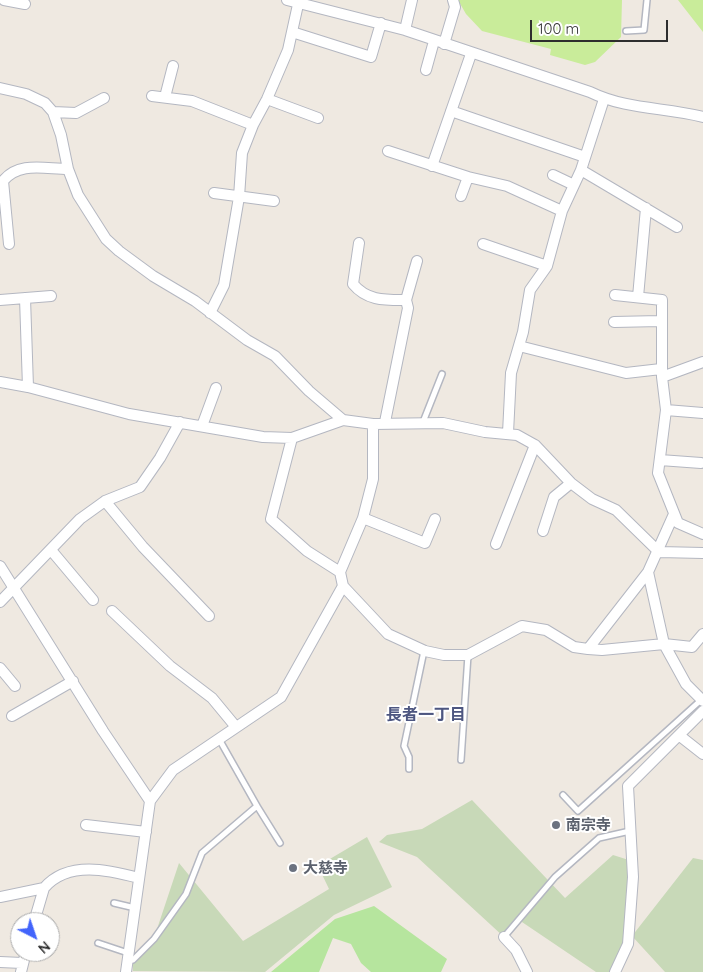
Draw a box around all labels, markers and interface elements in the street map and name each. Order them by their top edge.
scale bar [533,10,670,42]
text: 100 m [538,19,579,38]
district label: 長者一丁目 [386,705,466,725]
place label: 南宗寺 [566,816,611,834]
marker: 南宗寺 [550,819,562,831]
place label: 大慈寺 [303,859,348,877]
marker: 大慈寺 [287,862,299,874]
north arrow [10,912,60,962]
text: N [34,937,54,958]

